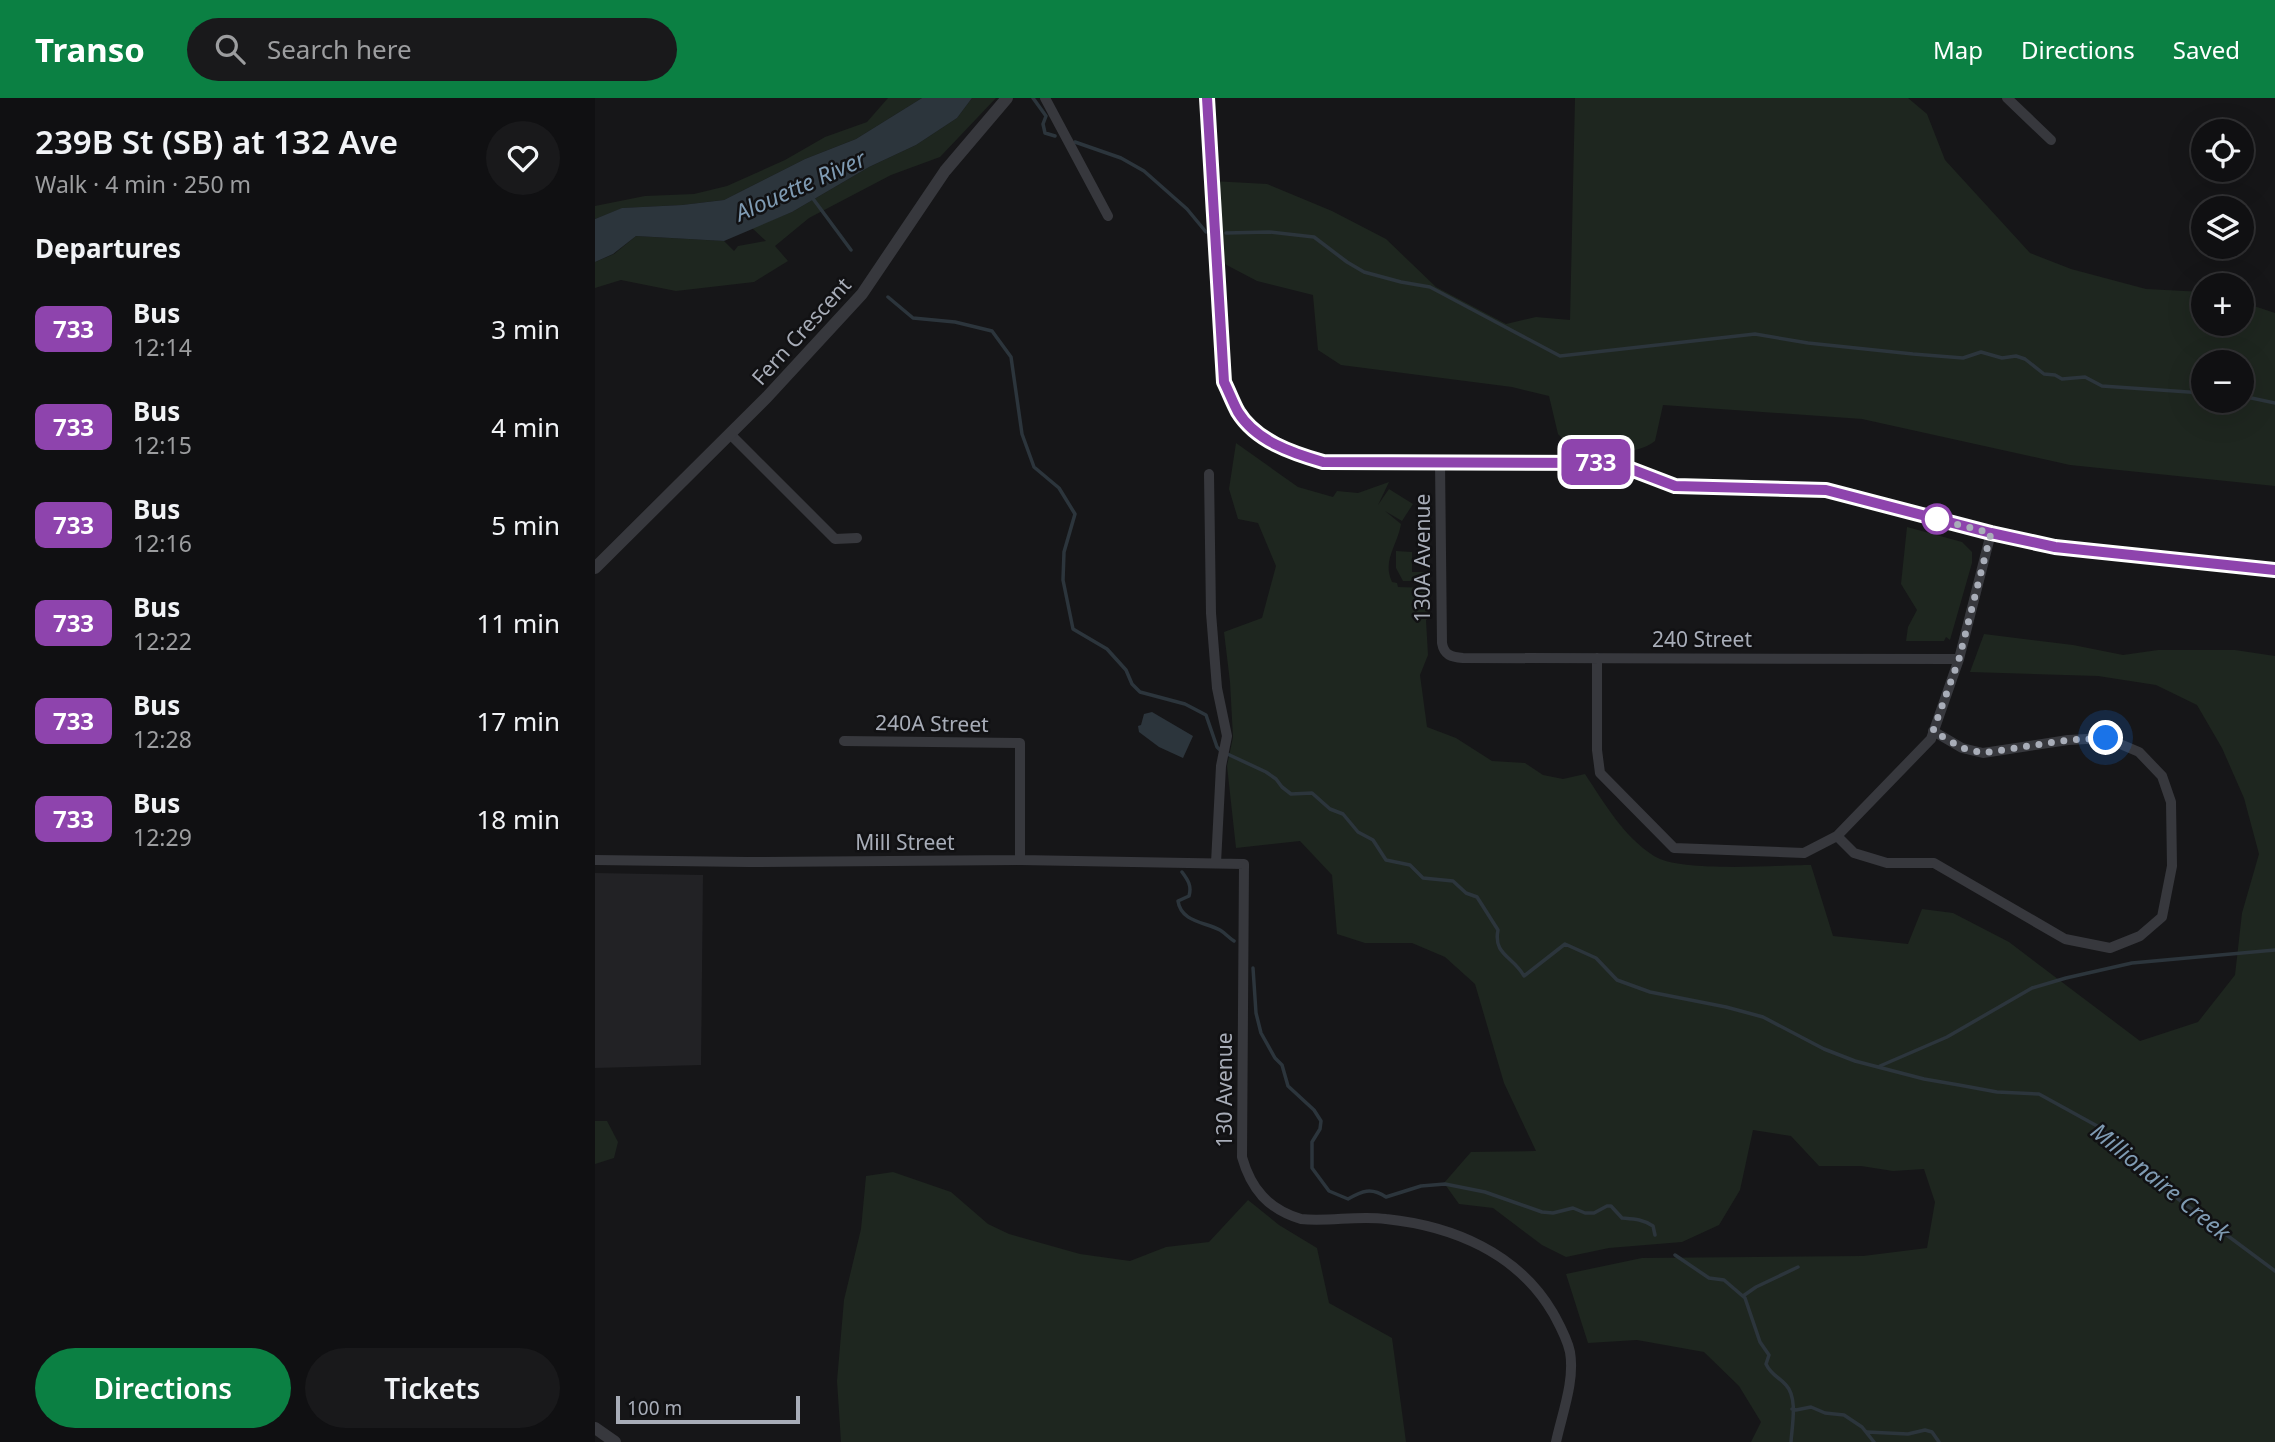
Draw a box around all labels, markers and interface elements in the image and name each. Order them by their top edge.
search box [187,18,677,81]
text: Transo [35,27,145,72]
icon: search [211,30,249,68]
text: Search here [267,31,412,67]
text: Map [1933,33,1983,66]
text: Directions [2021,33,2135,66]
text: Saved [2173,33,2240,66]
text: 239B St (SB) at 132 Ave [35,119,398,164]
map controls [2191,119,2254,413]
button: locate [2191,119,2254,182]
button: heart [486,121,560,195]
water label: Alouette River [728,142,871,229]
text: Walk · 4 min · 250 m [35,168,251,200]
button: layers [2191,196,2254,259]
text: Departures [35,230,181,266]
street label: Fern Crescent [745,271,857,391]
button: + [2191,273,2254,336]
text: Bus [133,295,180,331]
text: 3 min [491,311,560,347]
text: 733 [53,312,94,345]
text: 12:14 [133,331,192,363]
button: − [2191,350,2254,413]
text: Bus [133,393,180,429]
text: 4 min [491,409,560,445]
text: 733 [53,410,94,443]
text: 12:15 [133,429,192,461]
line badge: 733 [1556,439,1636,485]
text: 733 [1575,445,1617,478]
text: Bus [133,491,180,527]
street label: 130A Avenue [1408,494,1436,622]
unlabelled marker [1922,504,1952,534]
text: 5 min [491,507,560,543]
text: 733 [53,508,94,541]
text: 12:16 [133,527,192,559]
text: Bus [133,589,180,625]
text: 11 min [476,605,560,641]
text: 733 [53,606,94,639]
text: 12:22 [133,625,192,657]
street label: 240 Street [1652,625,1752,653]
text: Bus [133,687,180,723]
text: 17 min [476,703,560,739]
text: 733 [53,704,94,737]
street label: 240A Street [875,708,989,738]
your location [2088,720,2123,755]
text: 12:28 [133,723,192,755]
text: Bus [133,785,180,821]
text: 18 min [476,801,560,837]
text: 733 [53,802,94,835]
text: 12:29 [133,821,192,853]
street label: Mill Street [855,828,955,856]
street label: 130 Avenue [1210,1032,1238,1148]
water label: Millionaire Creek [2084,1115,2239,1248]
button: Directions [35,1348,291,1428]
button: Tickets [305,1348,560,1428]
scale bar [616,1393,800,1425]
text: 100 m [627,1395,682,1421]

